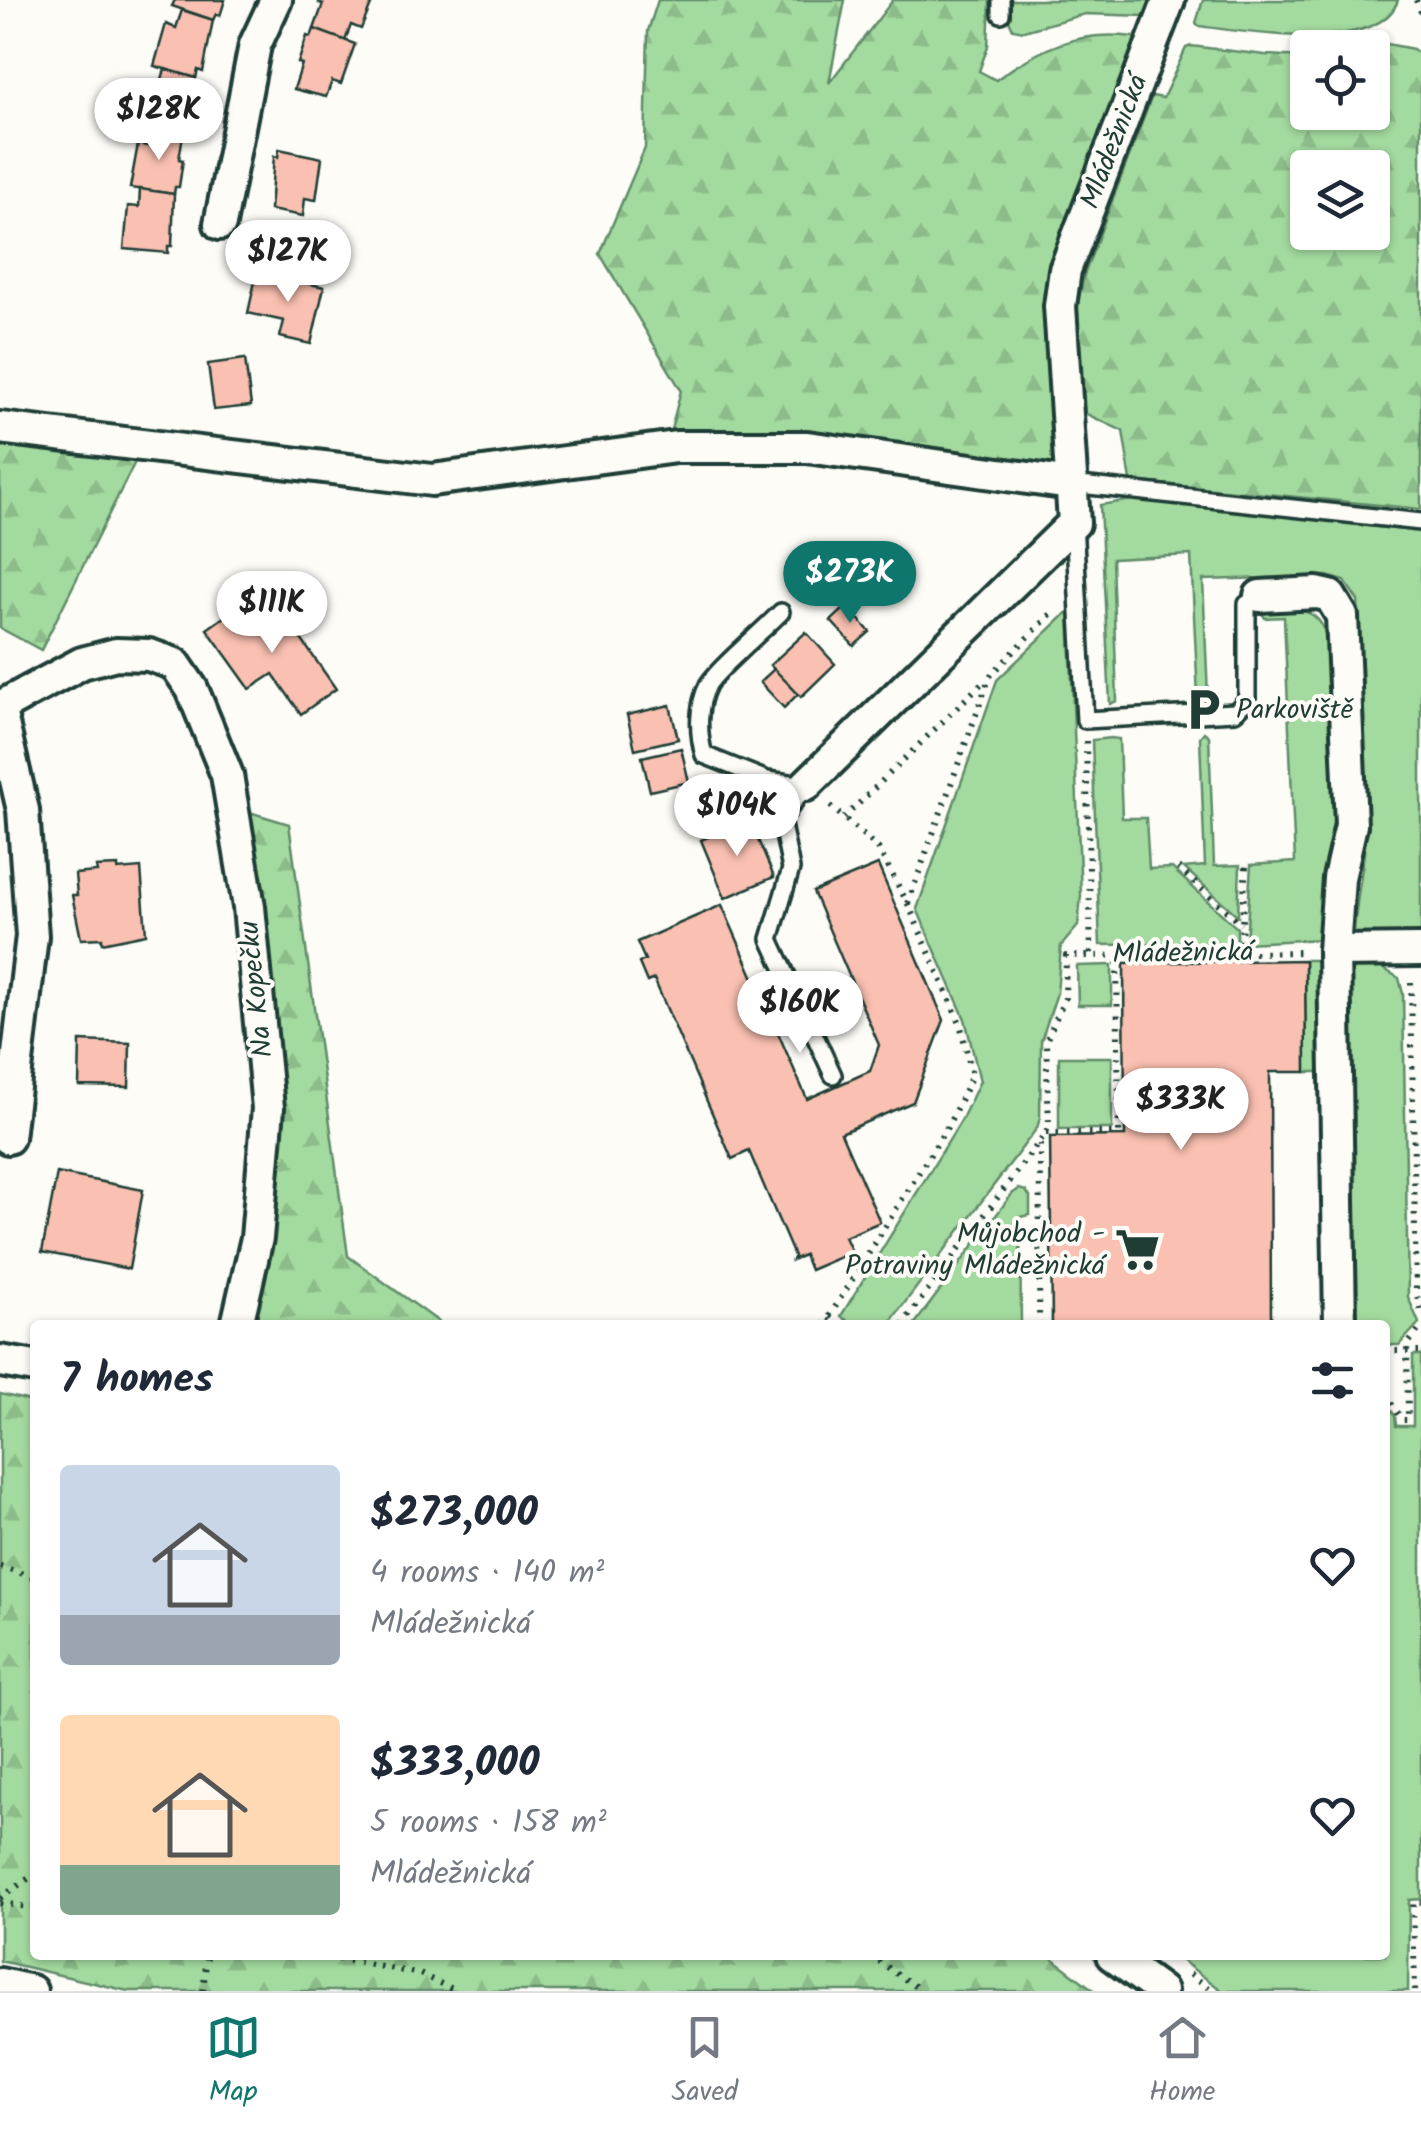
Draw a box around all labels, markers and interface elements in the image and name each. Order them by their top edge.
map controls [1290,30,1390,250]
button: locate [1290,30,1390,130]
street label: Mládežnická [1069,65,1162,216]
pin: $128K [89,78,229,163]
text: $128K [116,85,202,136]
button: layers [1290,150,1390,250]
pin: $127K [218,220,358,305]
text: $127K [247,227,329,278]
pin: $273K [780,541,920,626]
text: $273K [805,548,895,599]
pin: $111K [202,571,342,656]
text: $111K [238,578,306,629]
parking icon: Parkoviště [1179,686,1227,734]
place label: Parkoviště [1236,688,1355,733]
pin: $104K [667,774,807,859]
text: $104K [696,781,778,832]
street label: Na Kopečku [227,918,287,1060]
street label: Mládežnická [1112,930,1257,978]
pin: $160K [730,971,870,1056]
text: $160K [759,978,841,1029]
pin: $333K [1111,1068,1251,1153]
text: $333K [1136,1075,1226,1126]
place label: Můjobchod - Potraviny Mládežnická [845,1212,1108,1289]
supermarket icon: Můjobchod - Potraviny Mládežnická [1114,1226,1162,1274]
text: 7 homes [60,1347,213,1414]
icon: filters [1305,1353,1360,1408]
text: $273,000 [370,1481,538,1548]
icon: home [140,1505,260,1625]
icon: heart [1305,1538,1360,1593]
text: 4 rooms · 140 m² [370,1548,604,1599]
text: Mládežnická [370,1599,531,1650]
text: $333,000 [370,1731,539,1798]
icon: home [140,1755,260,1875]
icon: heart [1305,1788,1360,1843]
text: 5 rooms · 158 m² [370,1798,607,1849]
text: Mládežnická [370,1849,531,1900]
tab: Map [206,2010,261,2115]
tab: Saved [672,2010,738,2115]
tab: Home [1149,2010,1215,2115]

